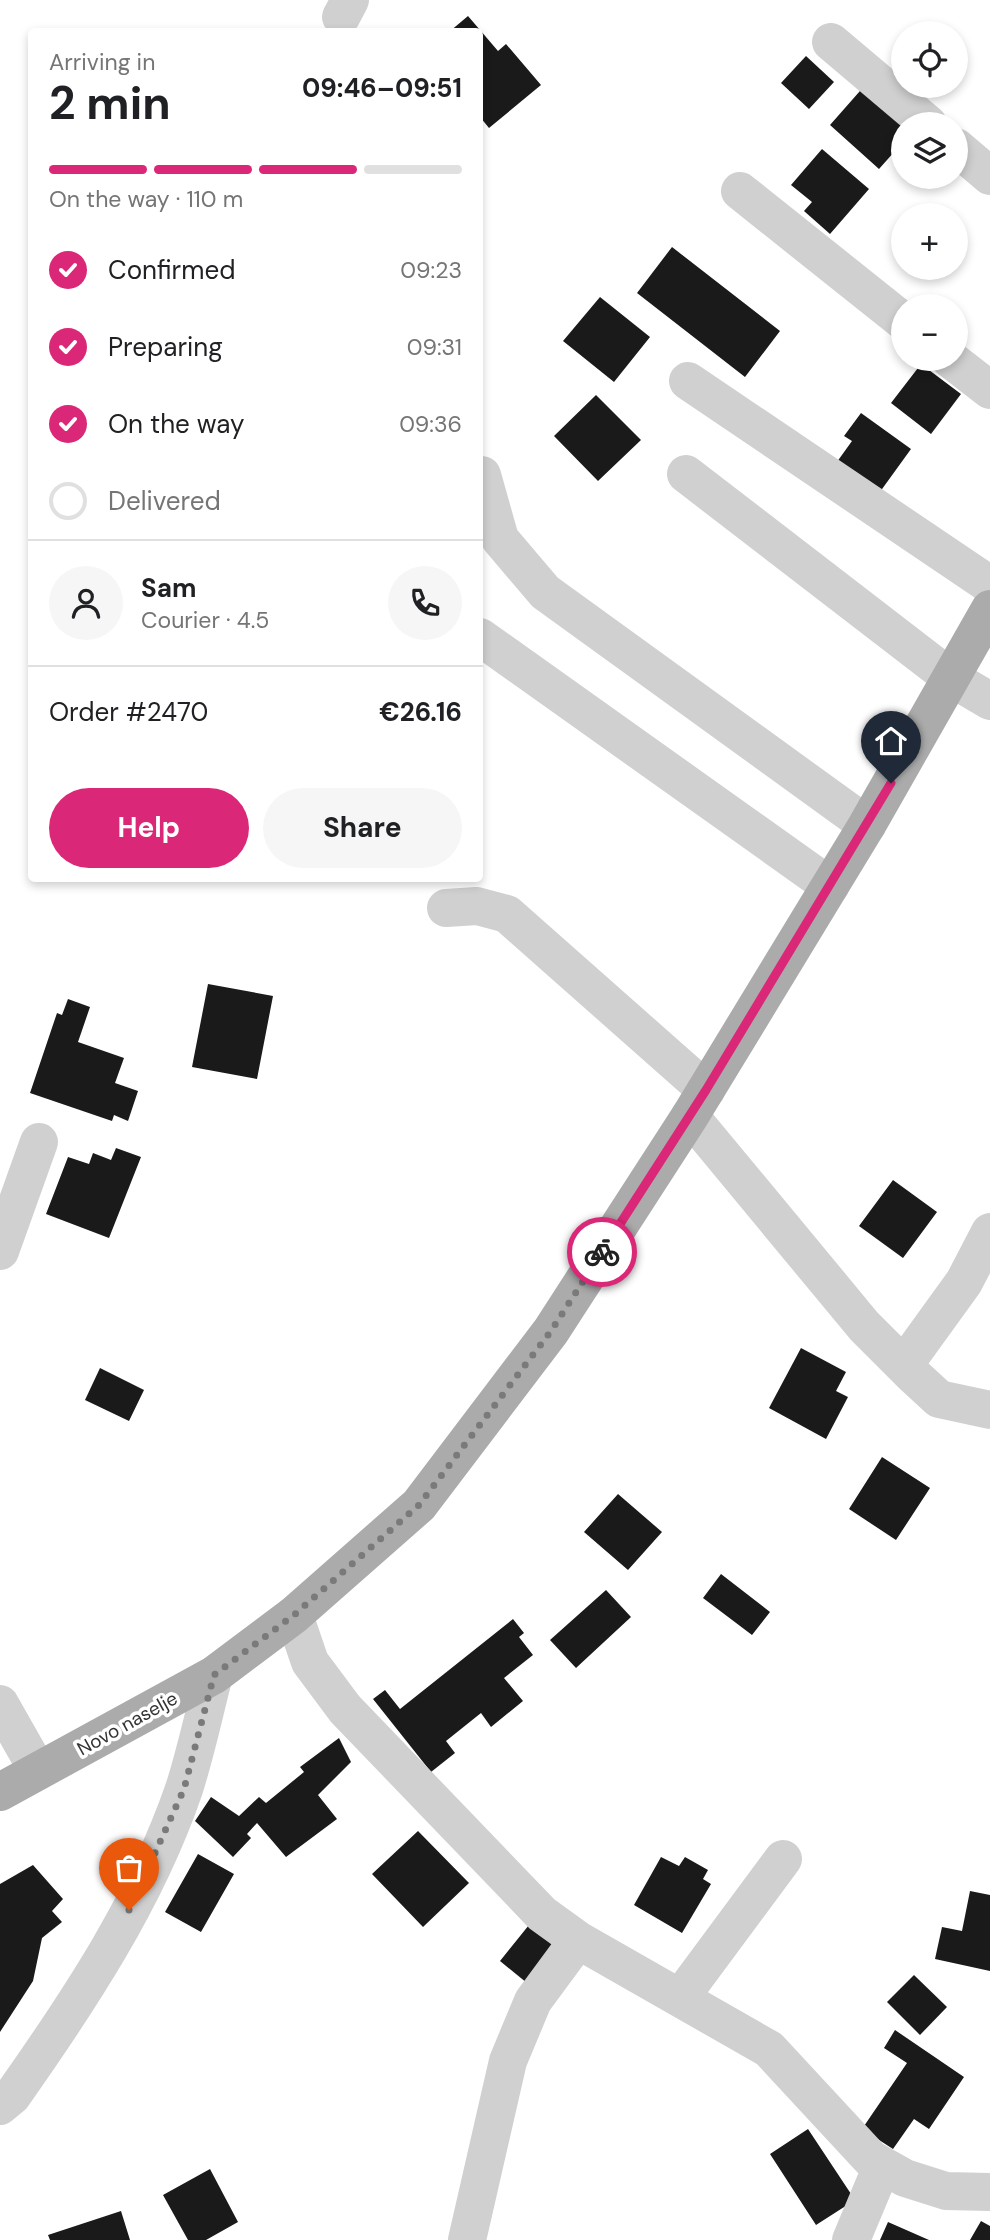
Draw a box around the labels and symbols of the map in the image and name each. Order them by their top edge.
pin [861,711,921,783]
courier [567,1217,637,1287]
street label: Novo naselje [73,1686,182,1761]
pin [99,1838,159,1910]

